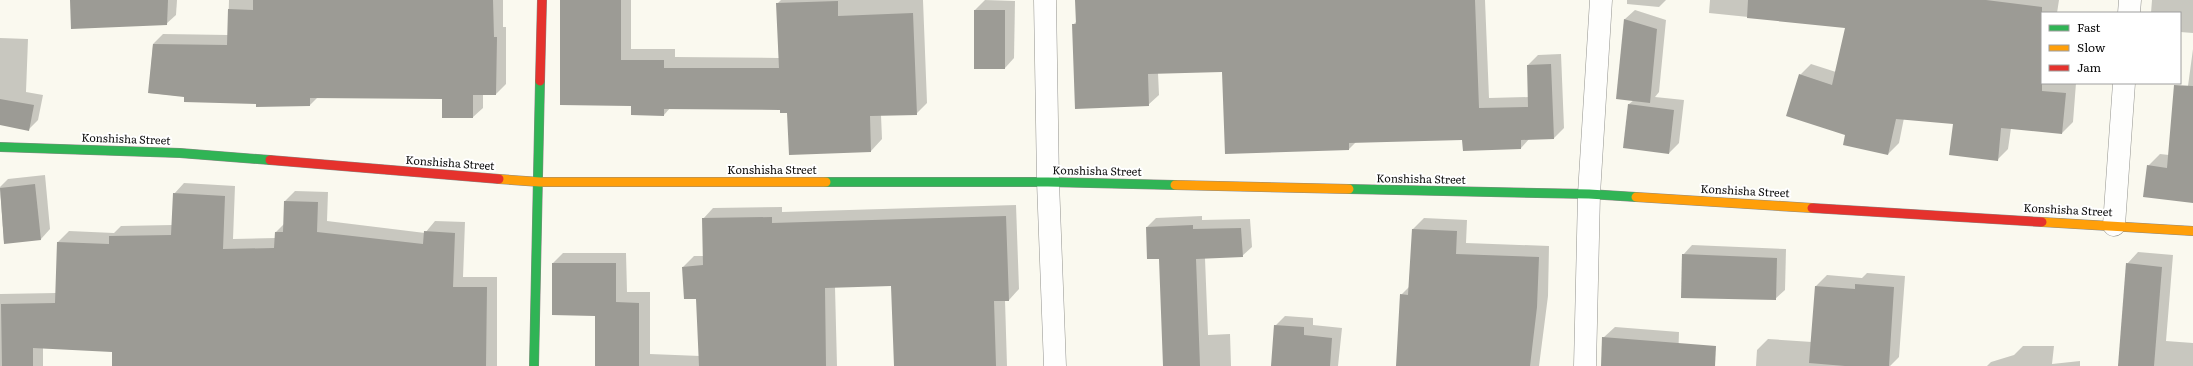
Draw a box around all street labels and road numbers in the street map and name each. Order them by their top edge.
street label: Konshisha Street [81,128,172,148]
street label: Konshisha Street [405,151,496,173]
street label: Konshisha Street [727,161,817,177]
street label: Konshisha Street [1052,161,1142,179]
street label: Konshisha Street [1376,169,1466,187]
street label: Konshisha Street [1700,180,1791,200]
street label: Konshisha Street [2023,199,2114,219]

